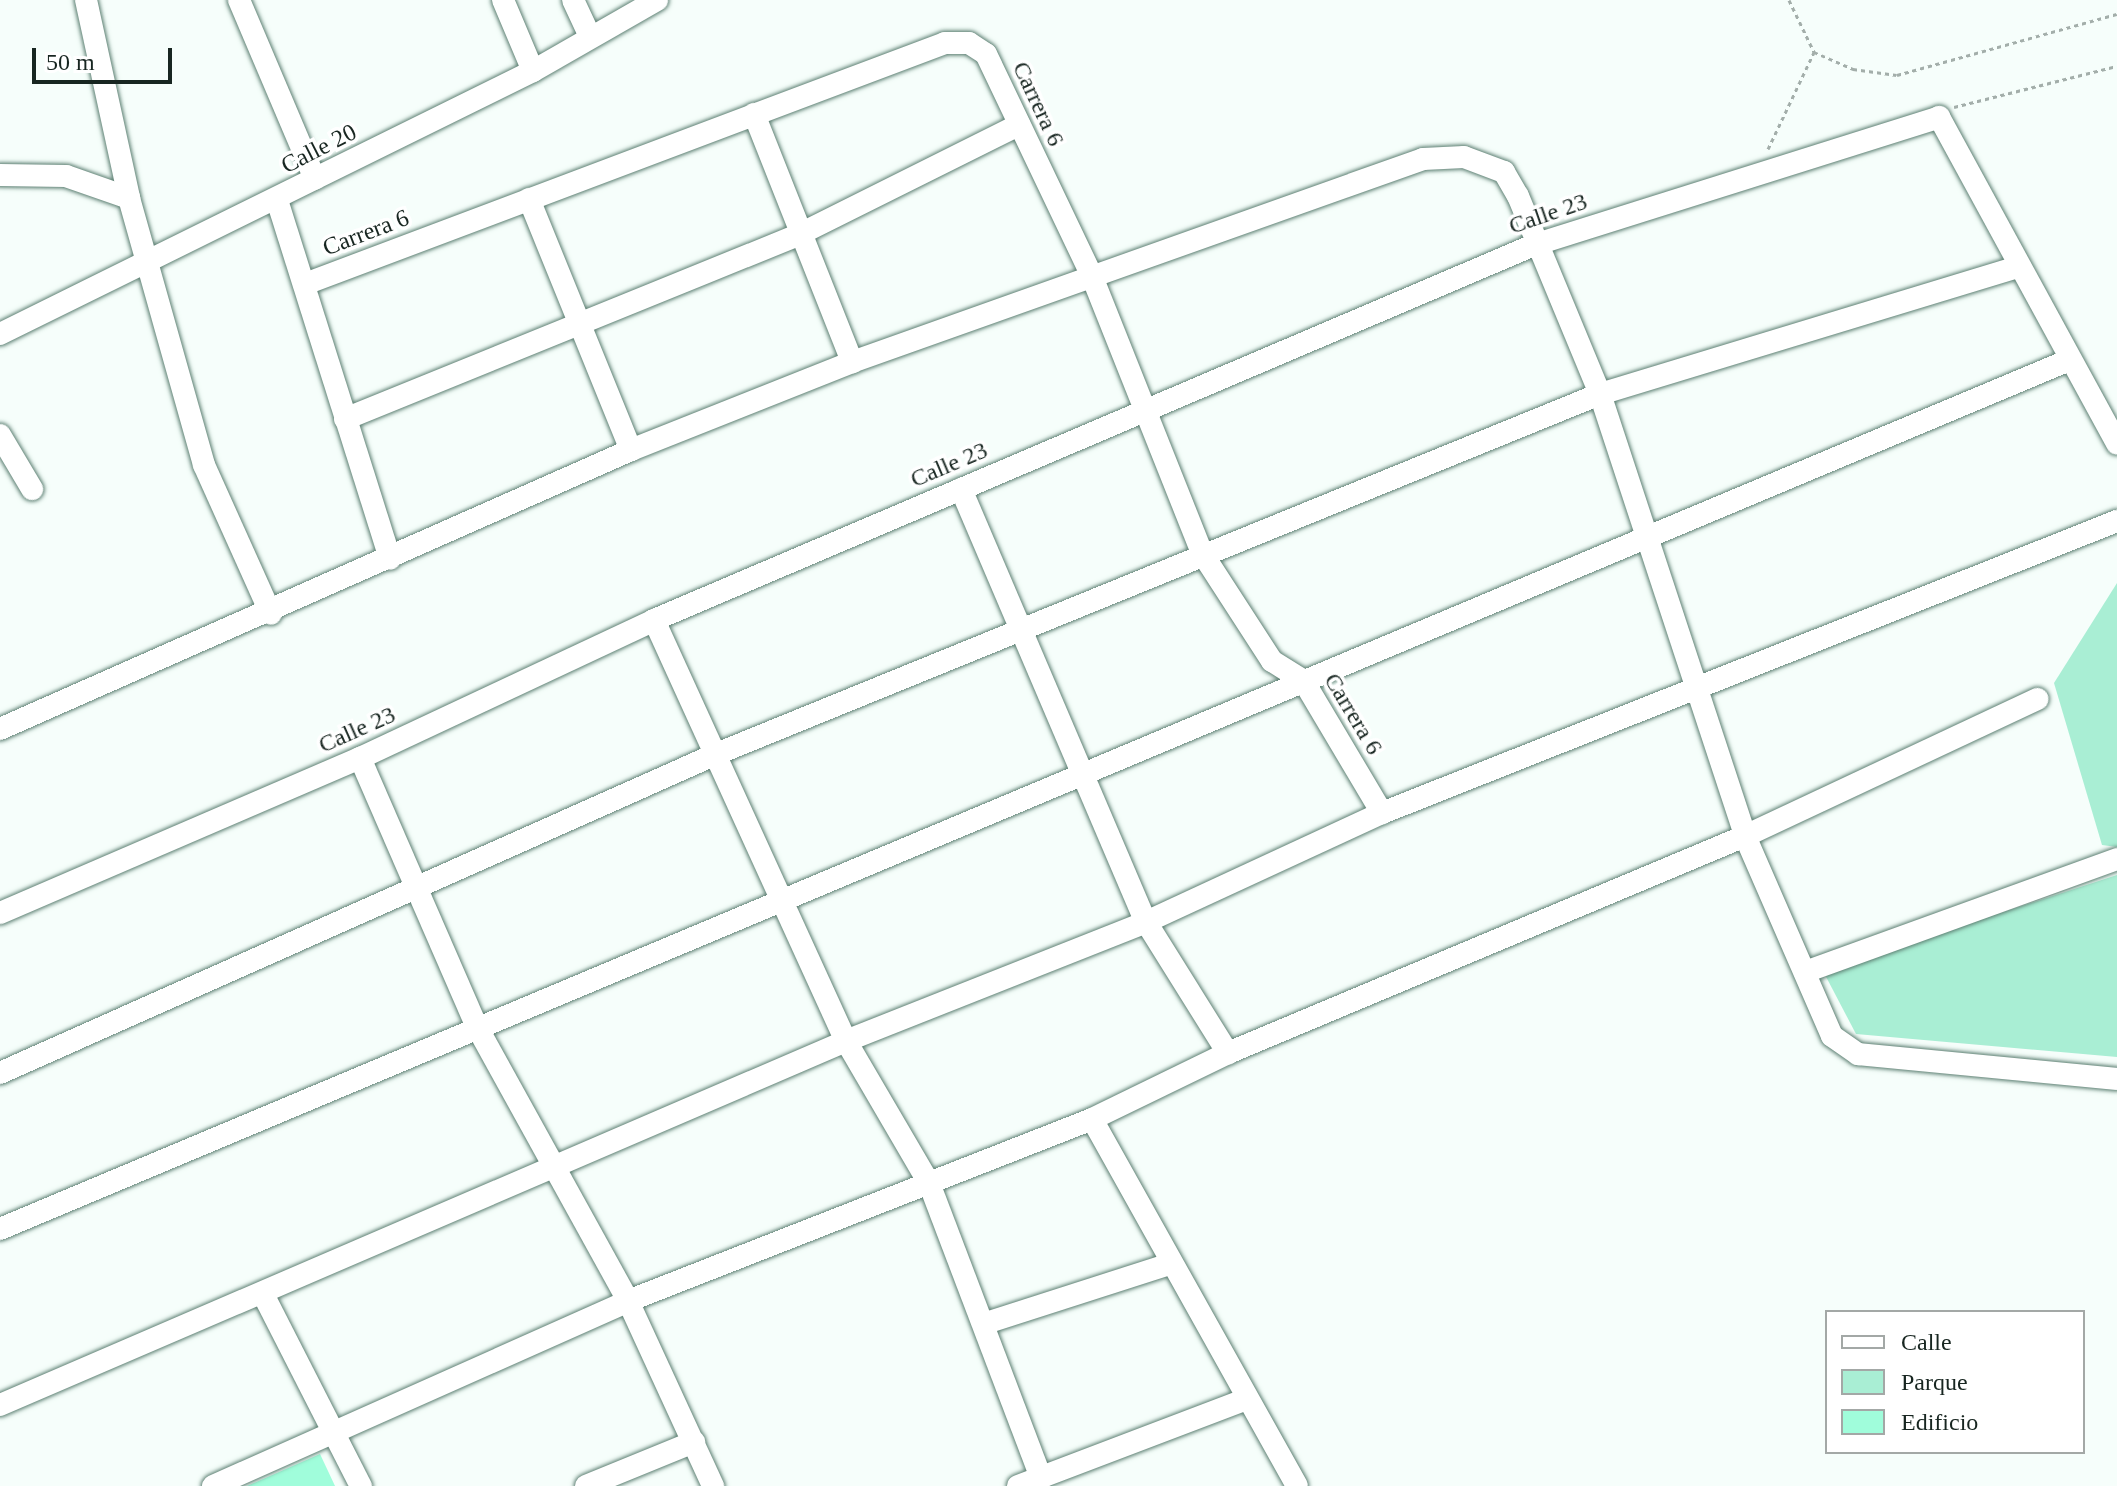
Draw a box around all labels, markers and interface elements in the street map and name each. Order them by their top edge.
scale bar [36,32,176,82]
text: 50 m [46,49,95,75]
street label: Carrera 6 [1006,57,1070,151]
street label: Calle 20 [277,118,361,180]
street label: Calle 23 [1505,187,1591,241]
street label: Carrera 6 [319,203,413,263]
street label: Calle 23 [906,436,992,494]
street label: Carrera 6 [1317,668,1389,760]
street label: Calle 23 [314,700,400,760]
legend [1825,1310,2085,1454]
text: Calle [1901,1329,1952,1355]
text: Parque [1901,1369,1968,1395]
text: Edificio [1901,1409,1978,1435]

